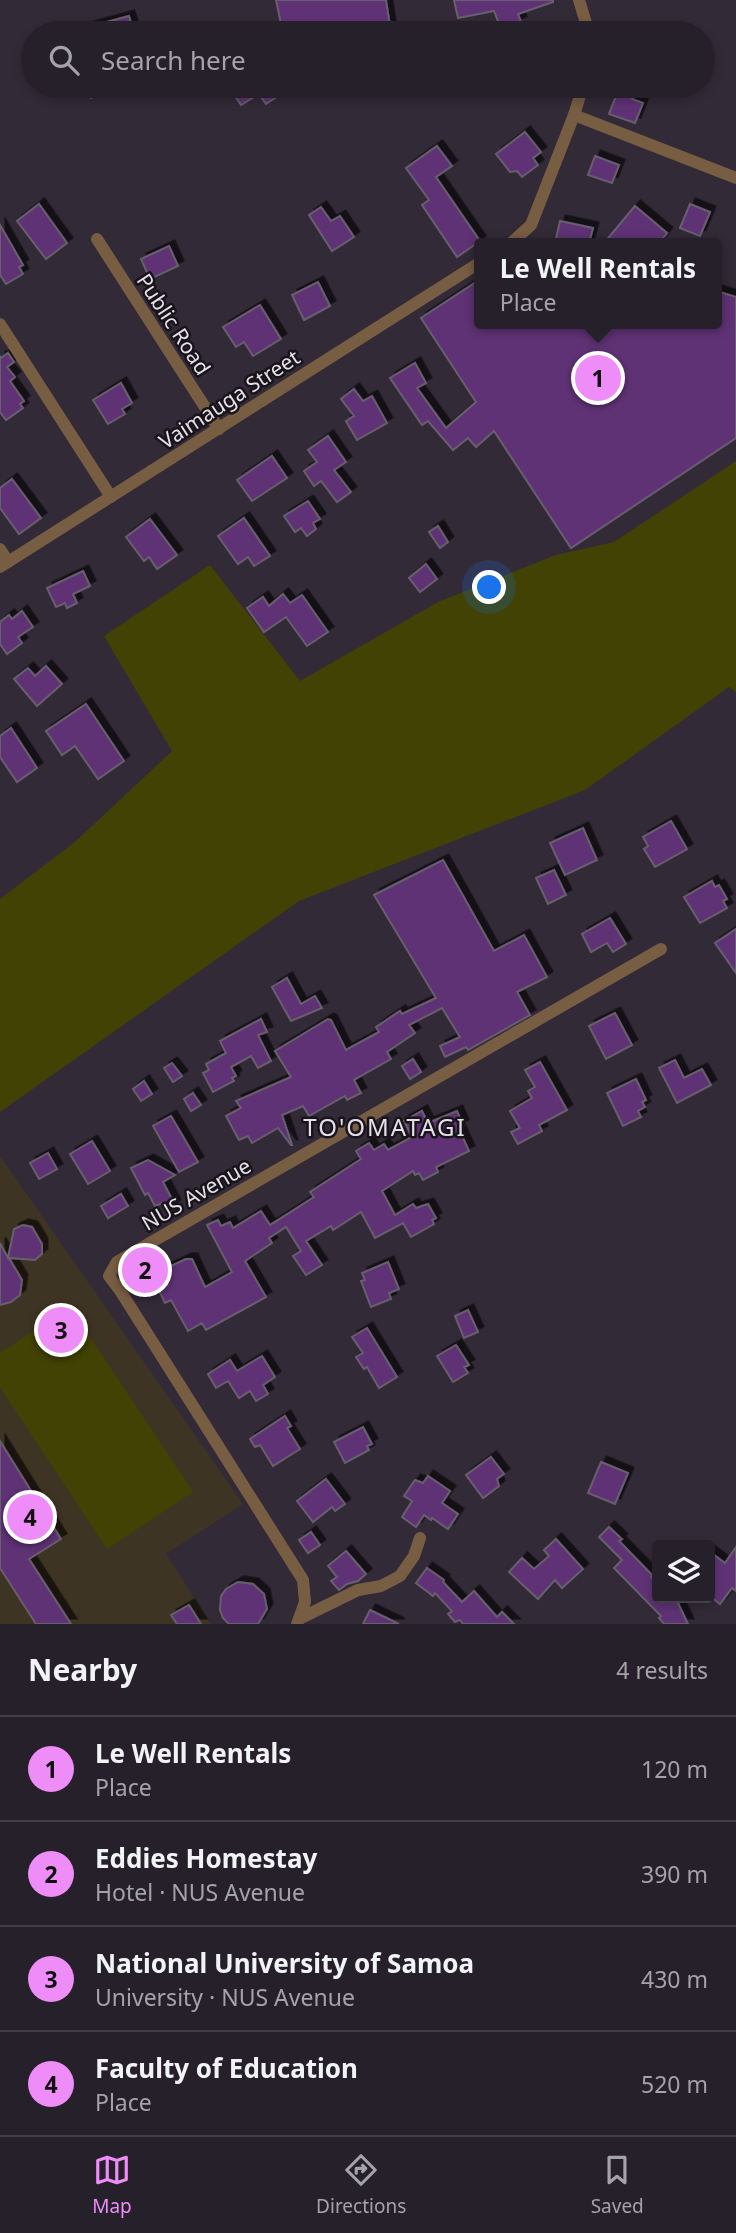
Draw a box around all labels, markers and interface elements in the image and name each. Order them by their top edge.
search box [21,21,715,98]
icon: search [45,41,83,79]
text: Search here [101,42,246,78]
popup [474,238,722,329]
text: Le Well Rentals [500,250,696,286]
street label: Public Road [131,268,217,380]
text: Place [500,286,557,318]
street label: Vaimauga Street [153,343,305,455]
pin: 1 [575,352,621,404]
your location [472,570,506,604]
district label: TO'OMATAGI [303,1110,467,1143]
street label: NUS Avenue [136,1151,256,1237]
pin: 2 [122,1244,168,1296]
pin: 3 [38,1304,84,1356]
pin: 4 [7,1491,53,1543]
map controls [652,1540,715,1603]
button: layers [652,1540,715,1603]
text: Nearby [28,1649,137,1690]
text: 4 results [616,1654,708,1686]
text: Le Well Rentals [95,1735,291,1771]
text: 1 [44,1753,58,1785]
text: 120 m [641,1753,708,1785]
text: Place [95,1771,152,1803]
text: Eddies Homestay [95,1840,317,1876]
text: 2 [44,1858,58,1890]
text: 390 m [641,1858,708,1890]
text: Hotel · NUS Avenue [95,1876,305,1908]
text: National University of Samoa [95,1945,474,1981]
text: 3 [44,1963,58,1995]
text: 430 m [641,1963,708,1995]
text: University · NUS Avenue [95,1981,355,2013]
text: Faculty of Education [95,2050,358,2086]
text: 4 [44,2068,58,2100]
text: 520 m [641,2068,708,2100]
text: Place [95,2086,152,2118]
tab: Map [92,2151,132,2219]
tab: Directions [316,2151,406,2219]
tab: Saved [591,2151,644,2219]

